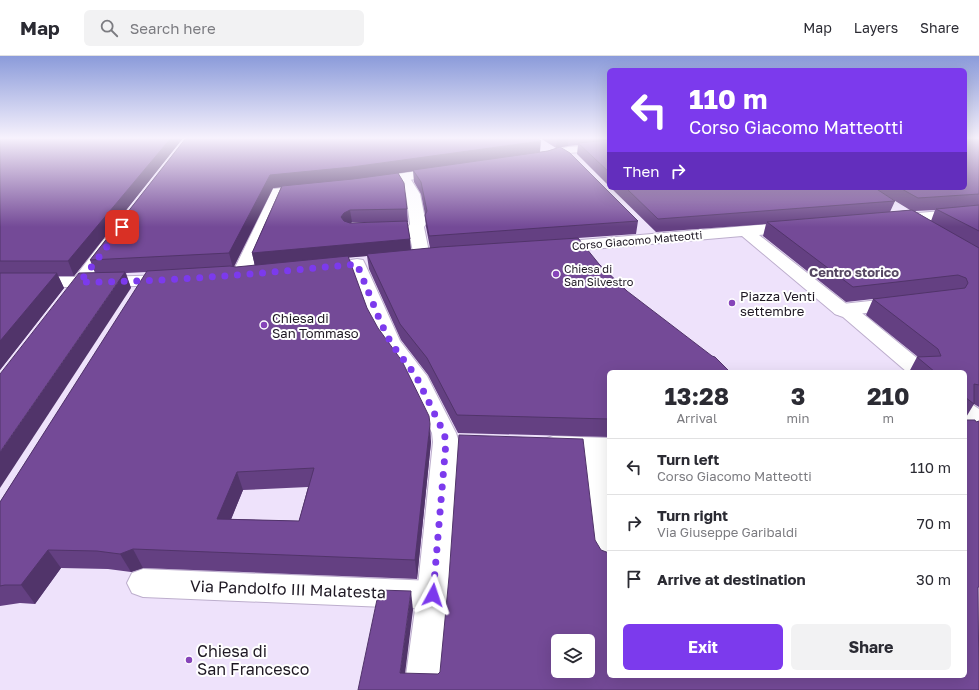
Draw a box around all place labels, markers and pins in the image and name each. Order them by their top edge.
pin [105,210,139,244]
place label: Chiesa di San Silvestro [564,262,634,288]
marker: Chiesa di San Silvestro [551,269,561,279]
place label: Piazza Venti settembre [740,288,815,319]
marker: Piazza Venti settembre [727,298,737,308]
place label: Chiesa di San Tommaso [272,310,359,341]
marker: Chiesa di San Tommaso [259,320,269,330]
place label: Chiesa di San Francesco [197,641,309,679]
marker: Chiesa di San Francesco [184,655,194,665]

